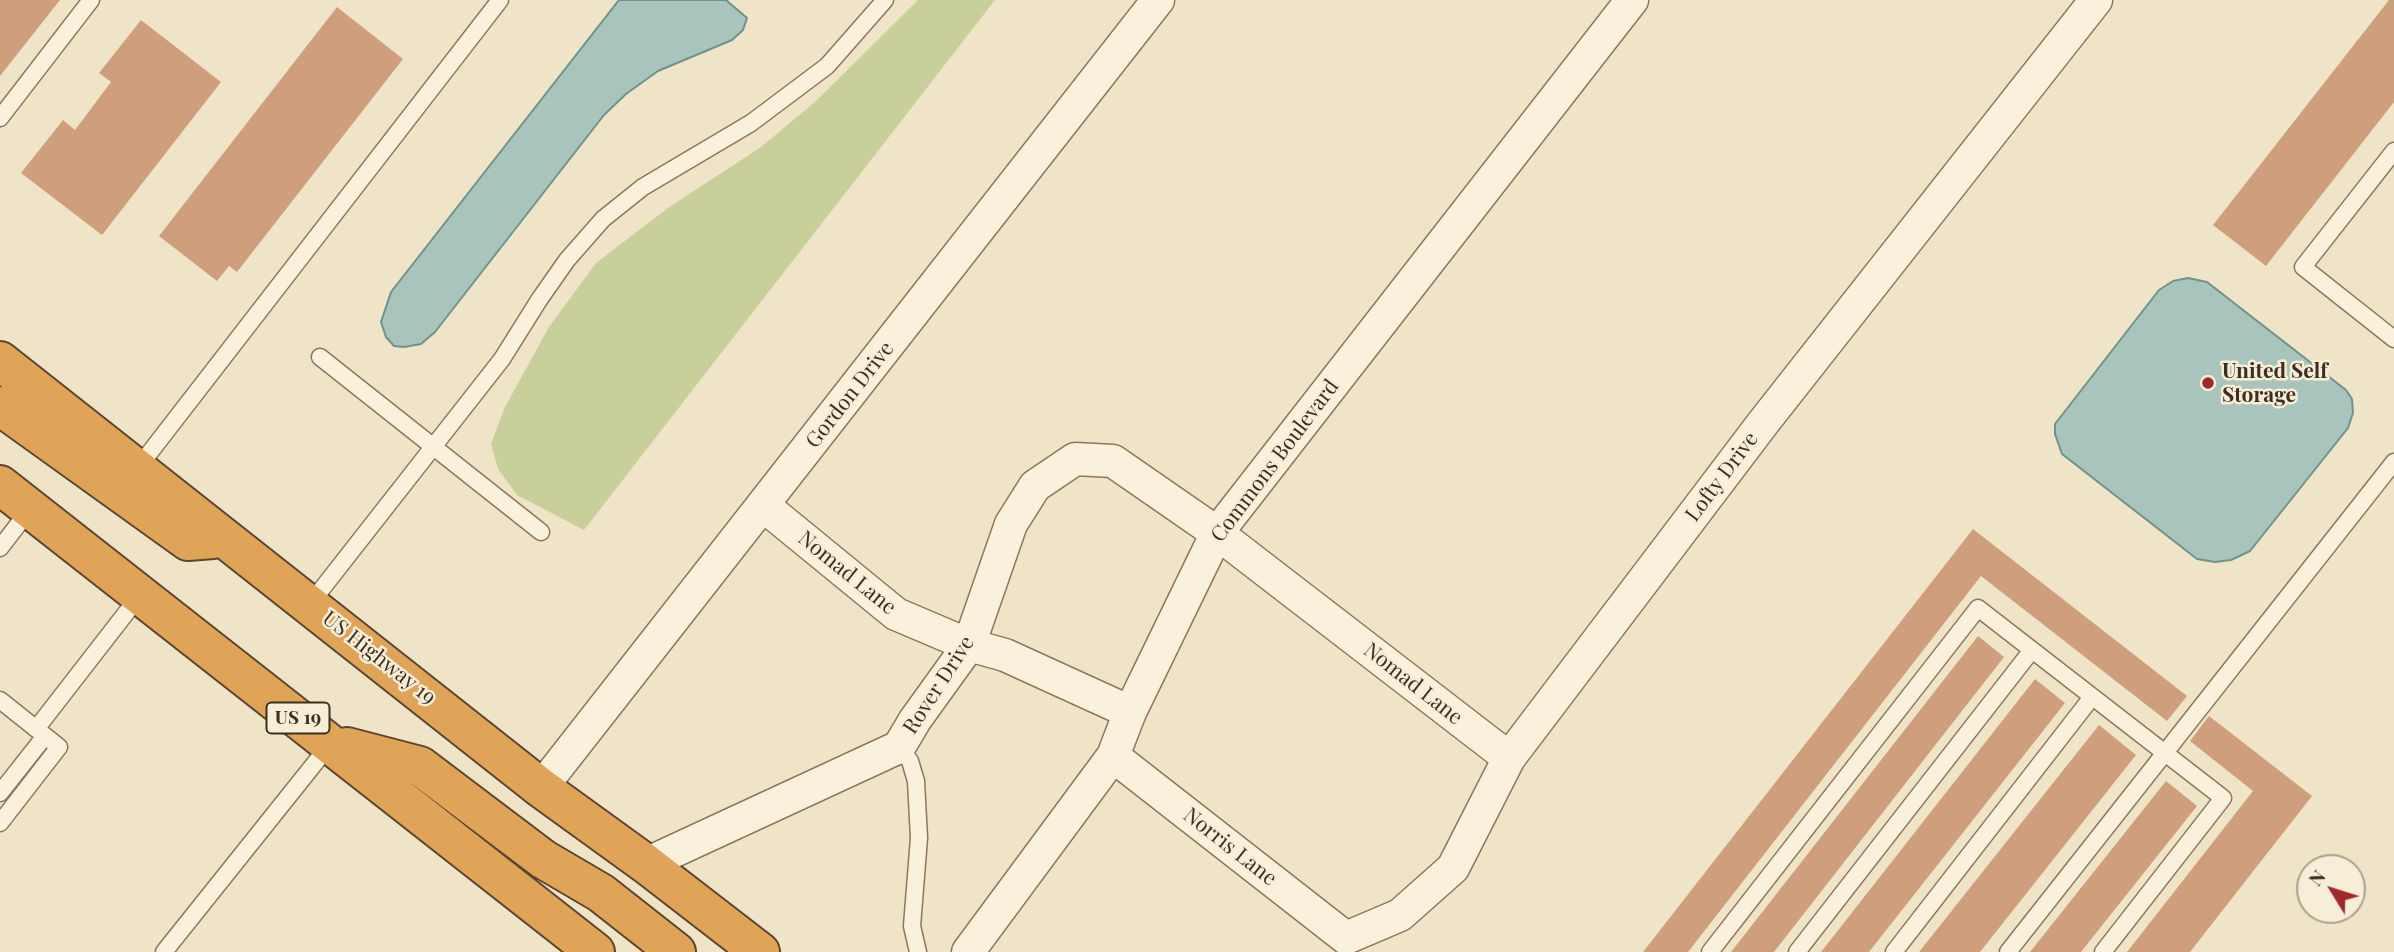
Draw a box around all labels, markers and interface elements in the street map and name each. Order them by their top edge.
street label: Gordon Drive [801,337,899,453]
place label: United Self Storage [2222,358,2328,408]
street label: Commons Boulevard [1206,375,1344,547]
marker: United Self Storage [2200,375,2216,391]
street label: Lofty Drive [1680,427,1764,527]
street label: Nomad Lane [793,526,901,620]
street label: US Highway 19 [317,606,441,710]
street label: Rover Drive [898,631,980,739]
street label: Nomad Lane [1359,638,1467,730]
road number: US 19 [266,702,330,734]
street label: Norris Lane [1178,803,1282,891]
north arrow [2296,854,2366,924]
text: N [2302,864,2330,891]

